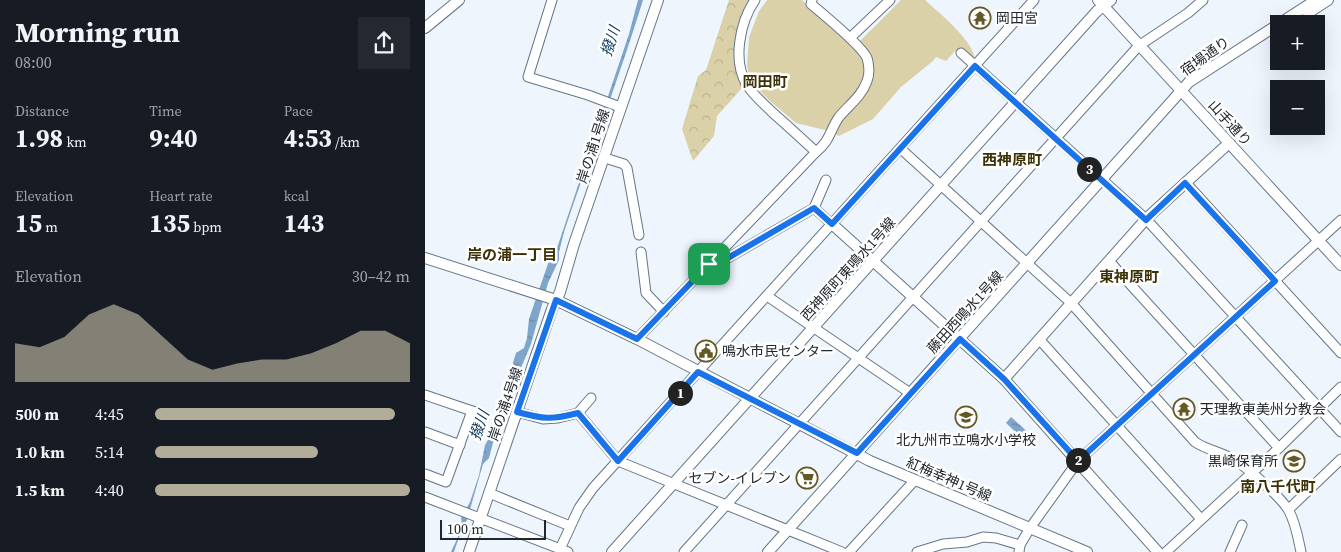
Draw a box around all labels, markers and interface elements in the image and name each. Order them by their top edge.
temple icon: 岡田宮 [968,6,992,30]
place label: 岡田宮 [996,8,1038,28]
text: Morning run [15,13,180,51]
map controls [1270,15,1325,135]
button: + [1270,15,1325,70]
button: share [358,17,410,69]
water label: 撥川 [595,22,625,59]
street label: 宿場通り [1176,32,1234,80]
text: 08:00 [15,51,52,73]
district label: 岡田町 [742,71,788,92]
button: − [1270,80,1325,135]
street label: 山手通り [1204,96,1256,150]
text: Distance [15,101,69,121]
text: Time [149,101,182,121]
text: Pace [284,101,313,121]
street label: 岸の浦1号線 [572,106,614,186]
text: 1.98 [15,121,63,155]
text: 9:40 [149,121,197,155]
text: 4:53 [284,121,332,155]
text: km [63,132,87,152]
text: /km [332,132,360,152]
district label: 西神原町 [982,149,1042,170]
pin: 3 [1077,156,1101,182]
text: 3 [1086,159,1093,179]
text: Elevation [15,186,73,206]
text: Heart rate [149,186,213,206]
text: kcal [284,186,309,206]
text: 15 [15,206,42,240]
text: 135 [149,206,190,240]
text: 143 [284,206,324,240]
street label: 西神原町東鳴水1号線 [796,213,900,325]
text: m [42,217,58,237]
text: bpm [190,217,222,237]
pin [688,243,730,285]
district label: 岸の浦一丁目 [467,244,557,265]
icon: arrive [695,250,723,278]
text: Elevation [15,265,82,287]
text: 30–42 m [352,265,410,287]
street label: 藤田西鳴水1号線 [922,266,1008,358]
district label: 東神原町 [1099,266,1159,287]
public building icon: 鳴水市民センター [694,339,718,363]
place label: 鳴水市民センター [722,341,834,361]
street label: 岸の浦4号線 [483,364,527,444]
pin: 1 [667,380,693,406]
text: 1 [677,383,684,403]
temple icon: 天理教東美州分教会 [1172,397,1196,421]
place label: 天理教東美州分教会 [1200,399,1326,419]
text: 500 m [15,403,59,425]
text: 4:45 [95,403,124,425]
school or university icon: 北九州市立鳴水小学校 [954,405,978,429]
water label: 撥川 [464,406,494,443]
place label: 北九州市立鳴水小学校 [896,430,1036,450]
text: 1.0 km [15,441,65,463]
text: 5:14 [95,441,124,463]
pin: 2 [1065,448,1091,472]
school or university icon: 黒崎保育所 [1282,449,1306,473]
text: 2 [1075,450,1082,470]
place label: 黒崎保育所 [1208,451,1278,471]
street label: 紅梅幸神1号線 [903,452,995,506]
supermarket icon: セブン-イレブン [795,466,819,490]
place label: セブン-イレブン [689,468,791,488]
district label: 南八千代町 [1240,476,1316,497]
text: 1.5 km [15,479,65,501]
text: 4:40 [95,479,124,501]
scale bar [440,517,546,540]
text: 100 m [447,519,484,539]

